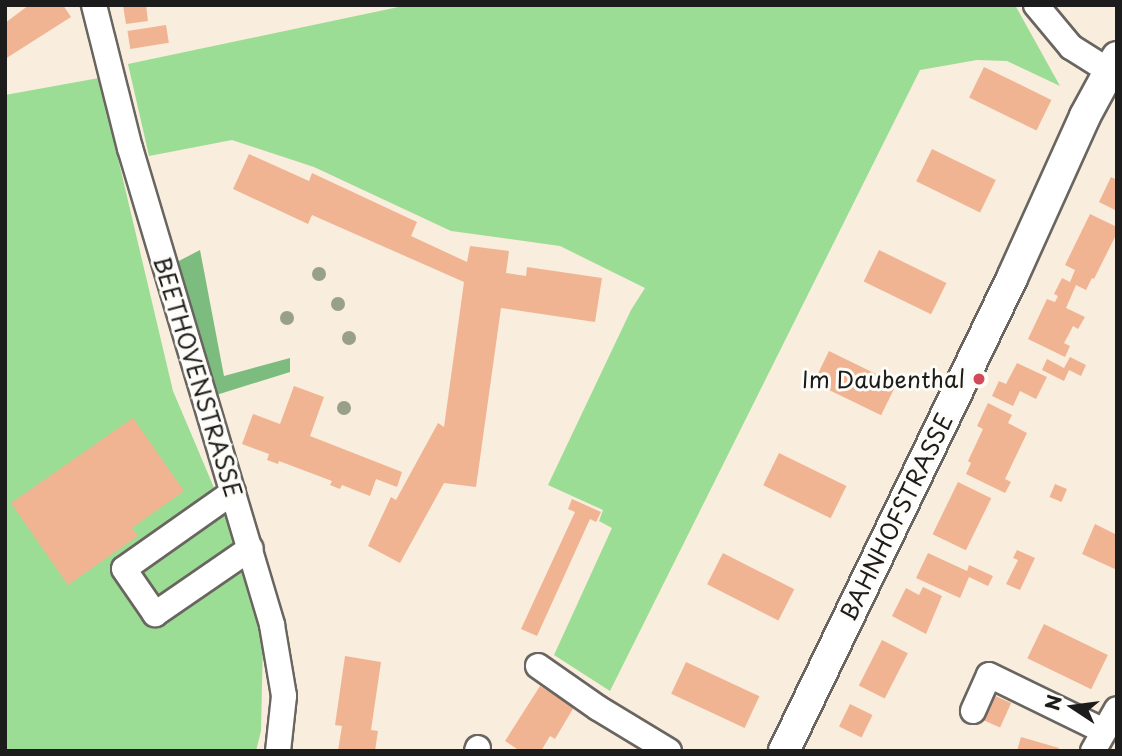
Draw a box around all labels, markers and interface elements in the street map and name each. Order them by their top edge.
street label: BEETHOVENSTRASSE [148,253,248,501]
place label: Im Daubenthal [799,365,965,393]
marker: Im Daubenthal [971,371,987,387]
street label: BAHNHOFSTRASSE [834,409,958,625]
north arrow [1038,672,1108,742]
text: N [1037,692,1068,713]

